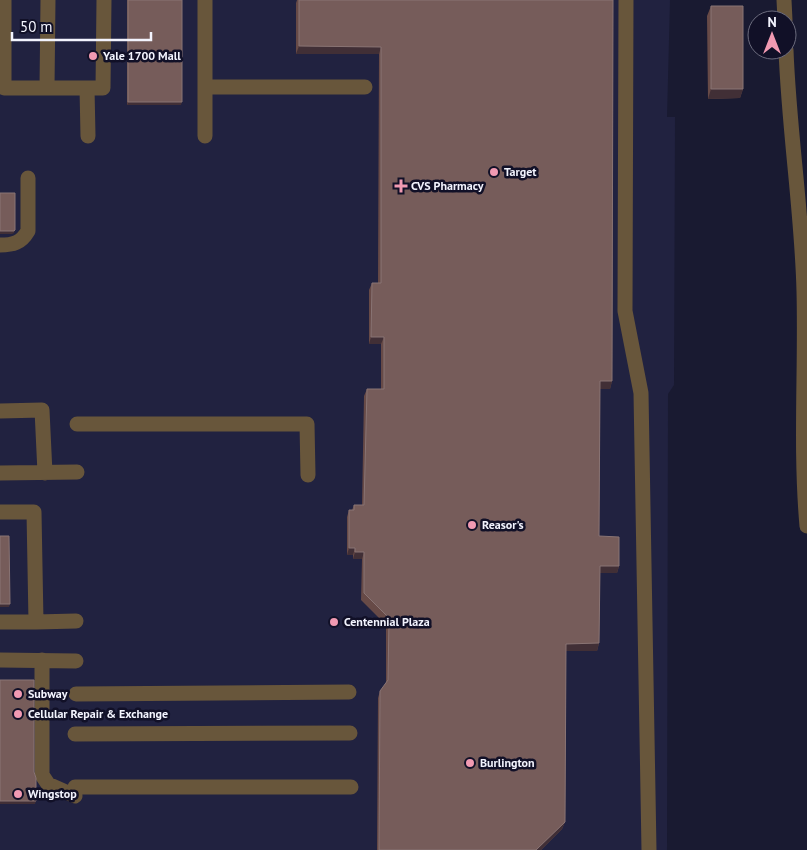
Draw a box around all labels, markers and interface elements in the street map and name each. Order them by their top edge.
scale bar [12,10,151,42]
north arrow [747,10,797,60]
text: N [767,13,777,31]
text: 50 m [20,17,53,36]
place label: Yale 1700 Mall [102,48,181,63]
marker: Yale 1700 Mall [87,50,99,62]
place label: Target [504,164,537,179]
marker: Target [488,166,500,178]
place label: CVS Pharmacy [411,178,484,193]
marker: CVS Pharmacy [395,180,407,192]
place label: Reasor's [482,517,524,532]
marker: Reasor's [466,519,478,531]
place label: Centennial Plaza [344,614,430,629]
marker: Centennial Plaza [328,616,340,628]
place label: Subway [28,686,68,701]
marker: Subway [12,688,24,700]
place label: Cellular Repair & Exchange [28,706,168,721]
marker: Cellular Repair & Exchange [12,708,24,720]
place label: Burlington [480,755,535,770]
marker: Burlington [464,757,476,769]
place label: Wingstop [28,786,77,801]
marker: Wingstop [12,788,24,800]

